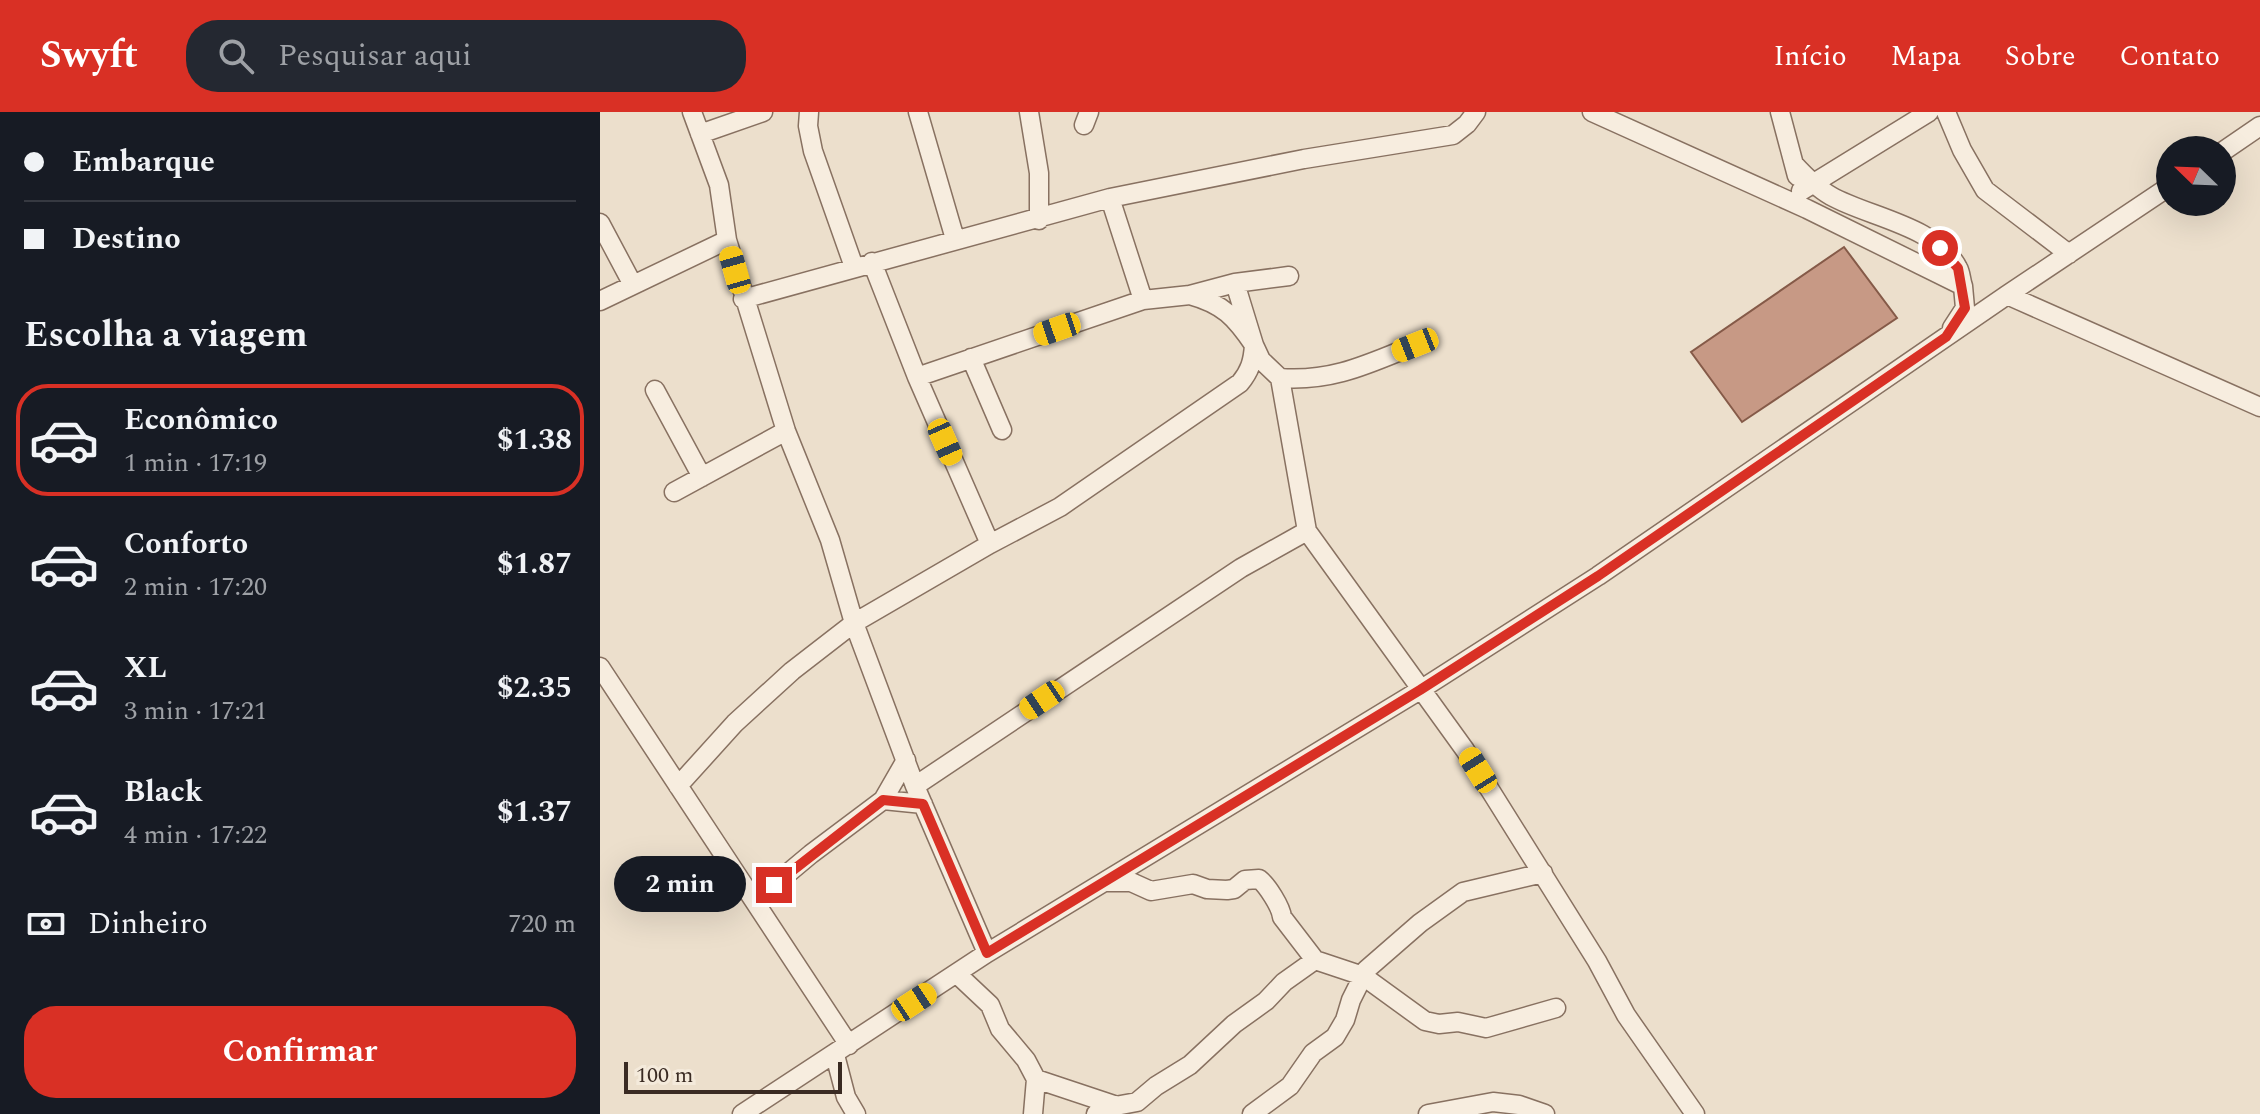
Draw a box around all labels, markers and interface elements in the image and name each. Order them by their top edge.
search box [186,20,746,92]
text: Swyft [40,27,138,85]
text: Pesquisar aqui [278,33,472,79]
icon: search [214,34,258,78]
text: Início [1773,35,1847,78]
text: Mapa [1891,35,1961,78]
text: Sobre [2005,35,2076,78]
text: Contato [2120,35,2220,78]
north arrow [2156,136,2236,216]
map controls [2156,136,2236,216]
text: Embarque [72,139,215,185]
text: Destino [72,216,181,262]
route start [1922,230,1958,266]
car [717,244,753,296]
text: Escolha a viagem [24,308,308,363]
car [1030,310,1084,348]
car [1388,325,1442,365]
text: Econômico [124,397,278,443]
icon: car [28,404,100,476]
car [924,415,966,469]
text: $1.38 [497,417,572,463]
text: 1 min · 17:19 [124,443,267,483]
text: Conforto [124,521,248,567]
icon: car [28,528,100,600]
text: $1.87 [497,541,572,587]
text: 2 min · 17:20 [124,567,267,607]
text: XL [124,645,167,691]
icon: car [28,652,100,724]
text: $2.35 [497,665,572,711]
car [1015,677,1069,723]
text: 3 min · 17:21 [124,691,267,731]
car [1455,743,1501,797]
text: Black [124,769,203,815]
icon: car [28,776,100,848]
text: $1.37 [497,789,572,835]
text: 4 min · 17:22 [124,815,267,855]
callout: 2 min [614,857,746,913]
text: 2 min [645,864,715,904]
route end [756,867,792,903]
text: Dinheiro [88,901,208,947]
icon: cash [24,902,68,946]
text: 720 m [508,904,576,944]
car [887,979,941,1025]
button: Confirmar [24,1006,576,1098]
scale bar [624,1058,842,1094]
text: 100 m [636,1059,693,1092]

